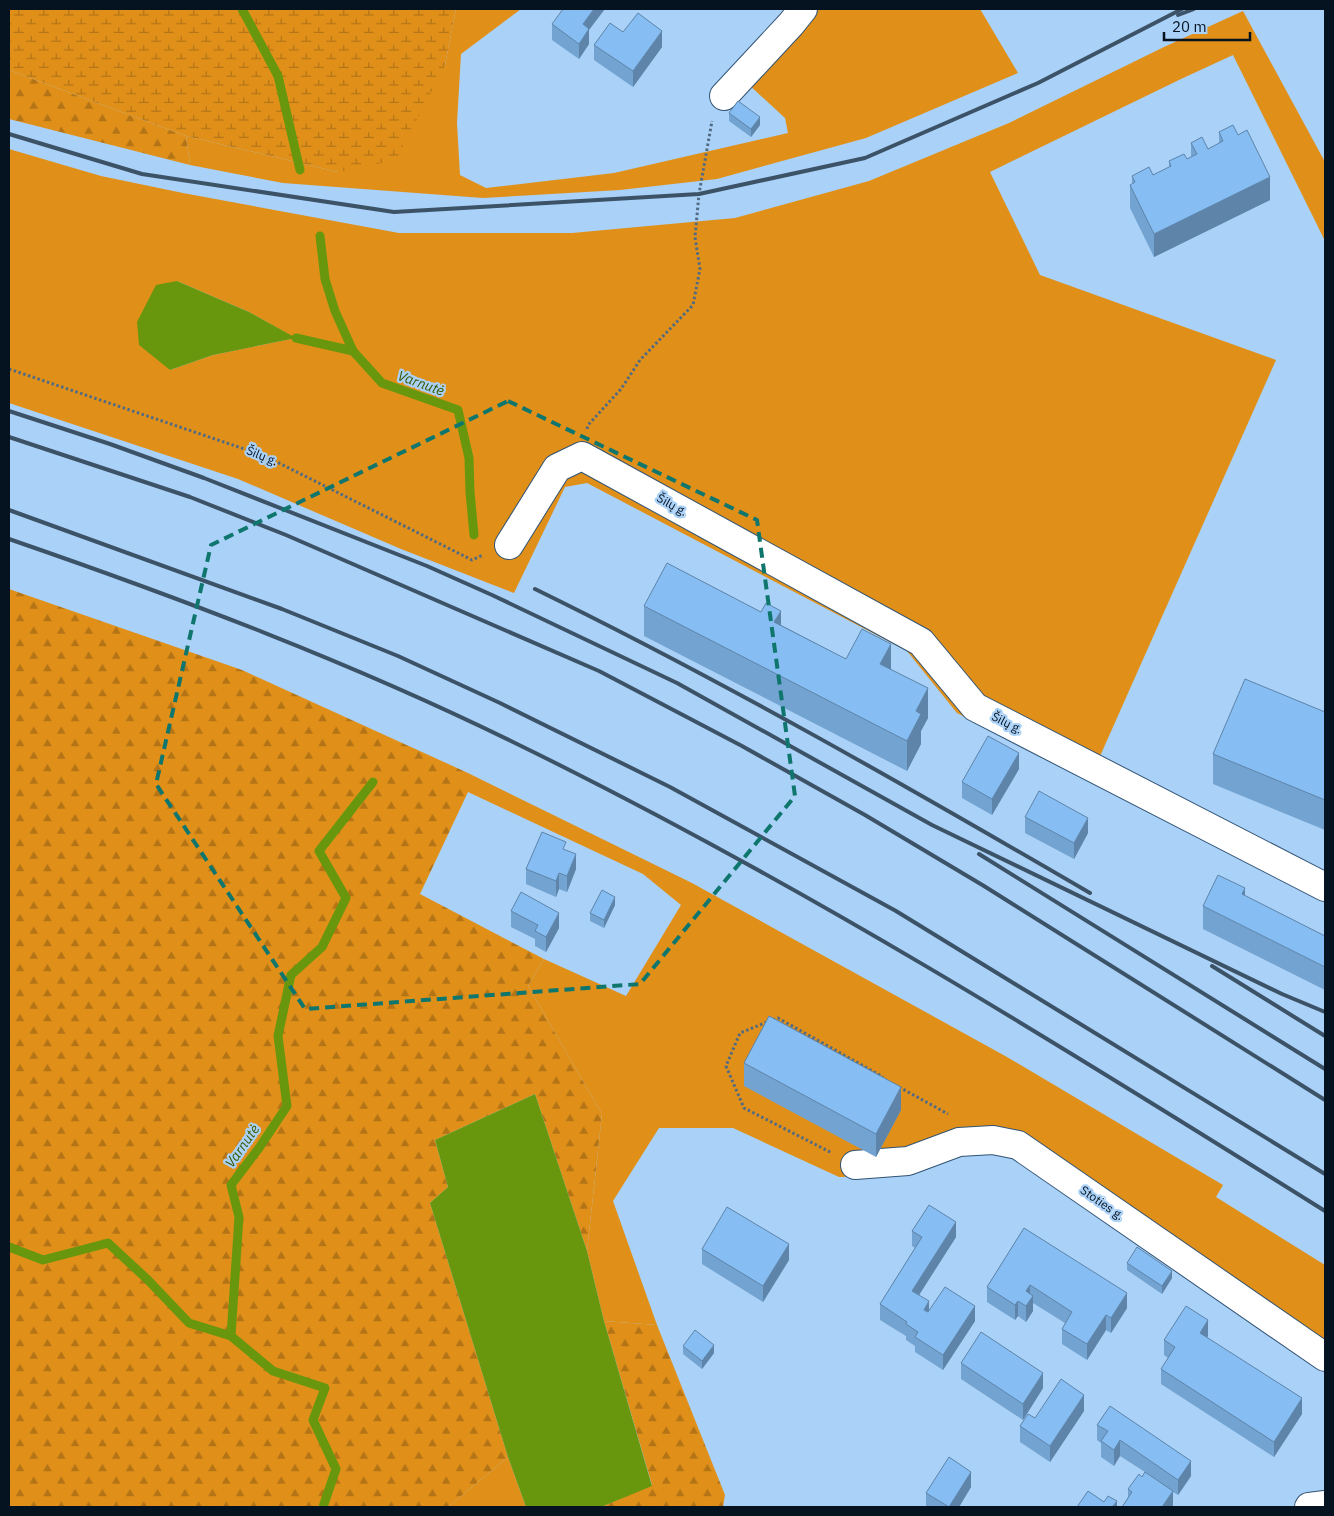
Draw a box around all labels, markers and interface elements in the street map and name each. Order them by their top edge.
scale bar [1164,10,1250,42]
text: 20 m [1172,17,1207,36]
water label: Varnutė [395,366,447,400]
street label: Šilų g. [244,442,280,469]
street label: Šilų g. [654,490,690,519]
street label: Šilų g. [989,708,1025,737]
water label: Varnutė [221,1121,263,1171]
street label: Stoties g. [1077,1182,1127,1223]

